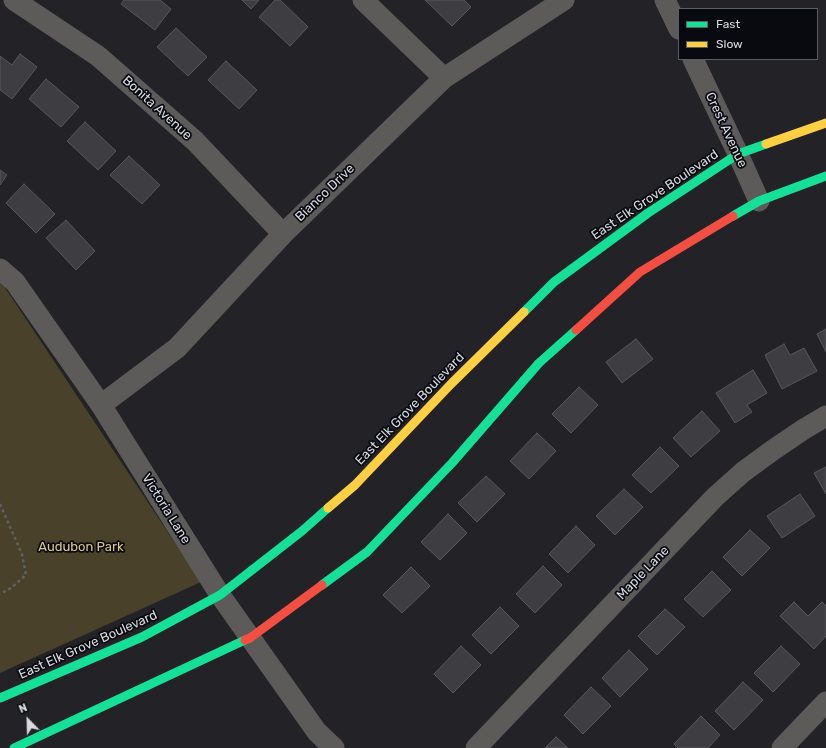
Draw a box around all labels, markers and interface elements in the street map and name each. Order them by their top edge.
legend [678,8,818,60]
text: Fast [716,17,740,31]
text: Slow [716,37,743,51]
street label: Bonita Avenue [119,73,195,143]
street label: Crest Avenue [702,90,750,170]
street label: East Elk Grove Boulevard [588,147,722,243]
street label: Bianco Drive [292,161,358,225]
street label: East Elk Grove Boulevard [352,350,468,468]
street label: Victoria Lane [138,471,194,547]
park label: Audubon Park [38,539,124,555]
street label: Maple Lane [614,543,672,603]
street label: East Elk Grove Boulevard [16,607,160,683]
north arrow [8,700,48,740]
text: N [17,701,29,716]

